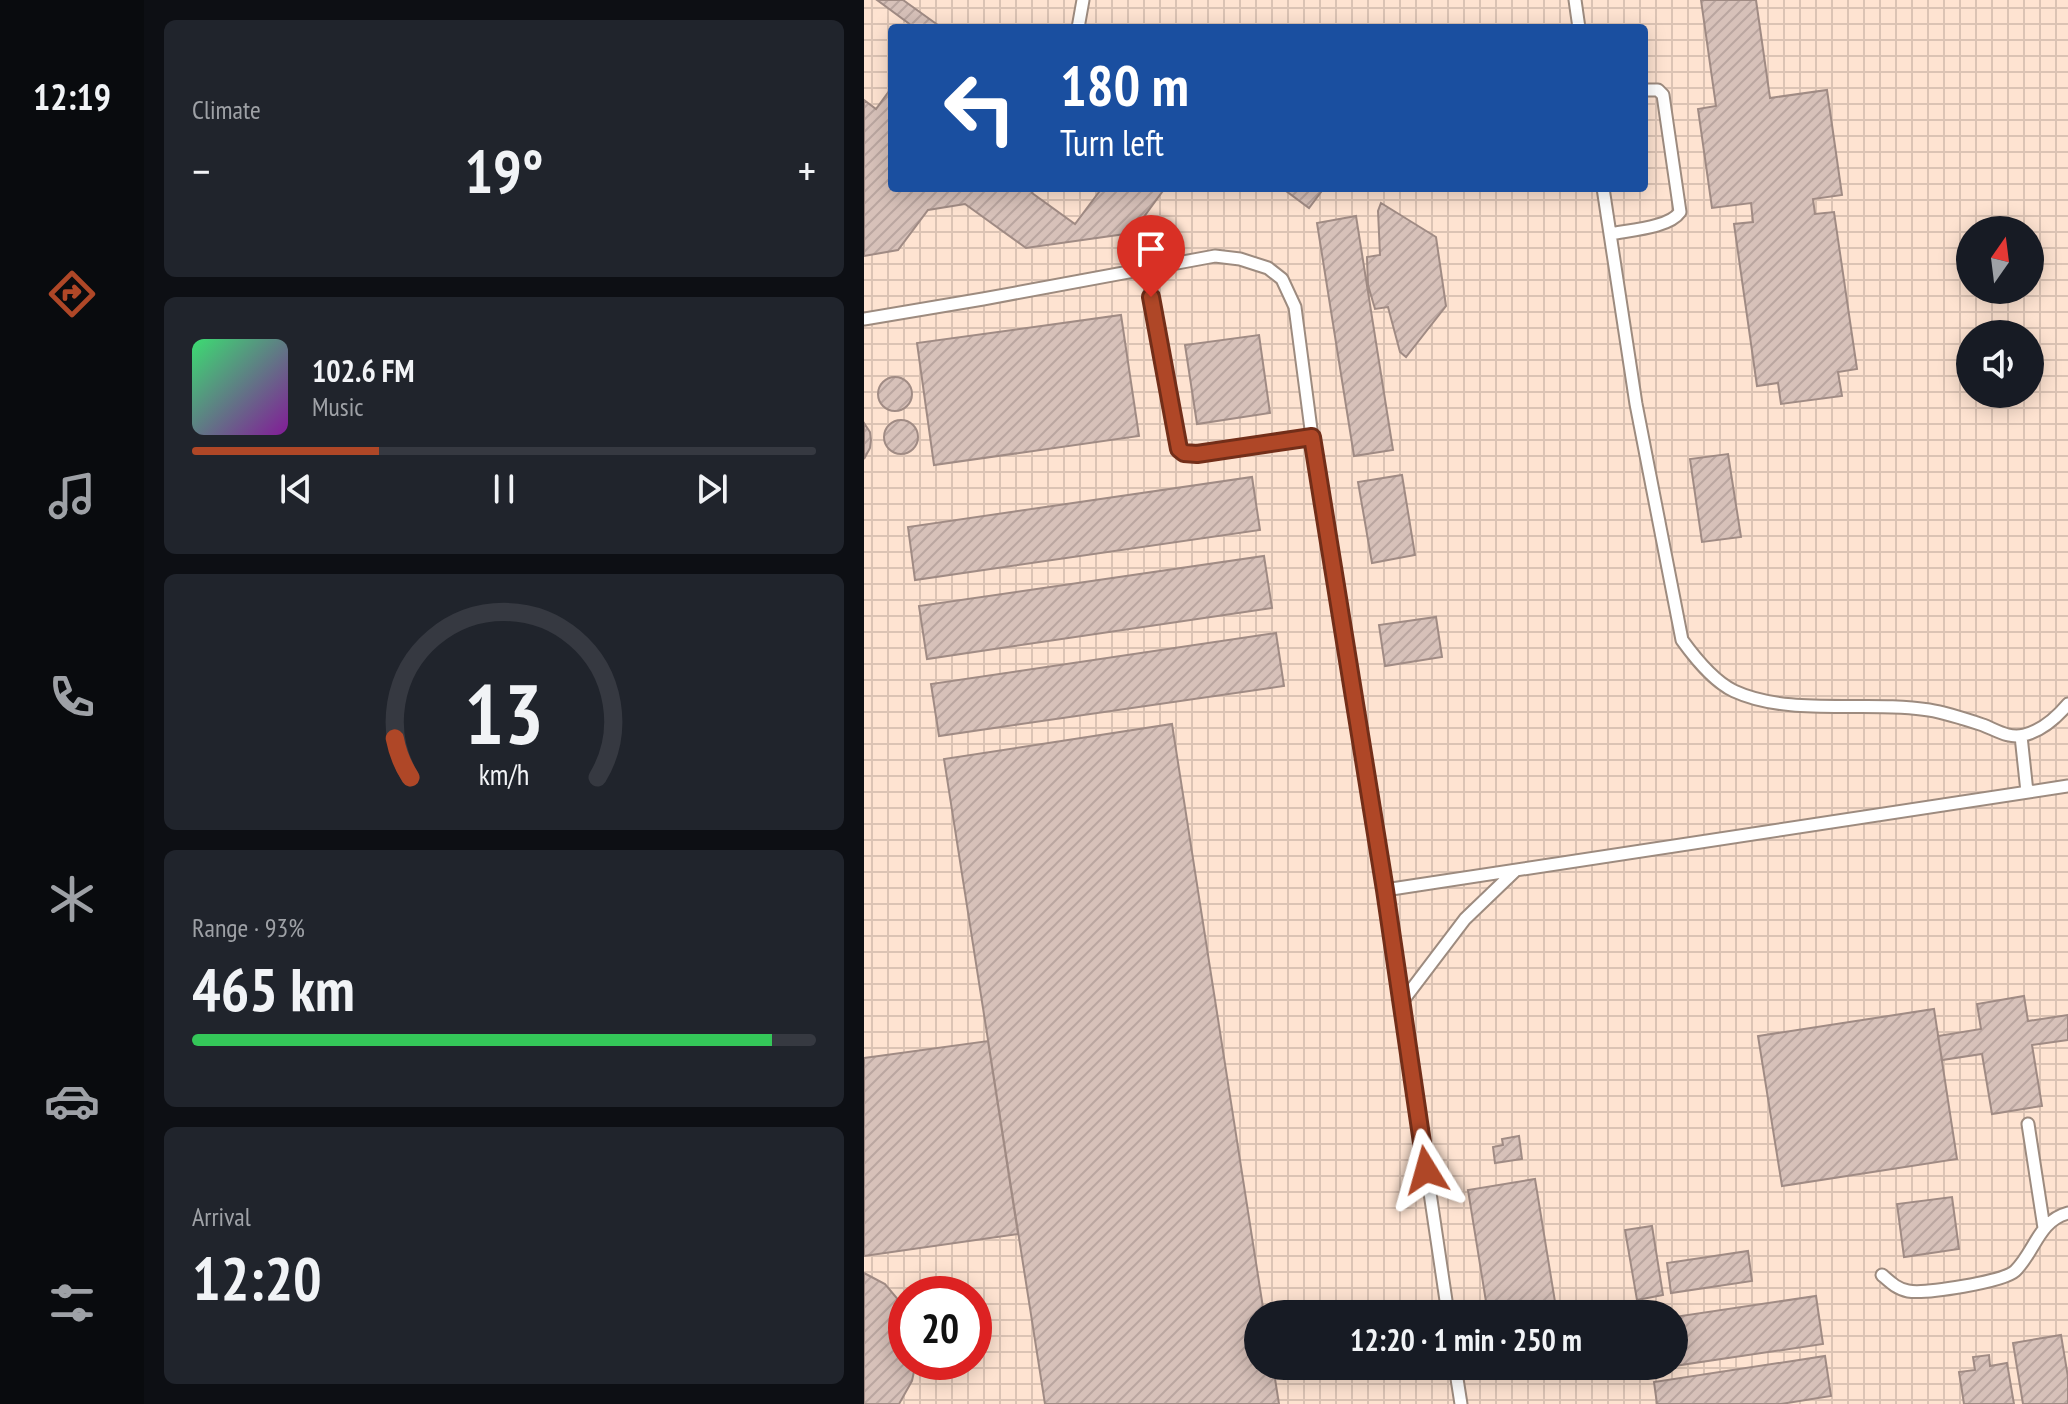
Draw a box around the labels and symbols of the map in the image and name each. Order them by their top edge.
pin [1117,215,1185,297]
north arrow [1956,216,2044,304]
position arrow [1384,1128,1468,1212]
speed limit sign: 20 [888,1276,992,1380]

